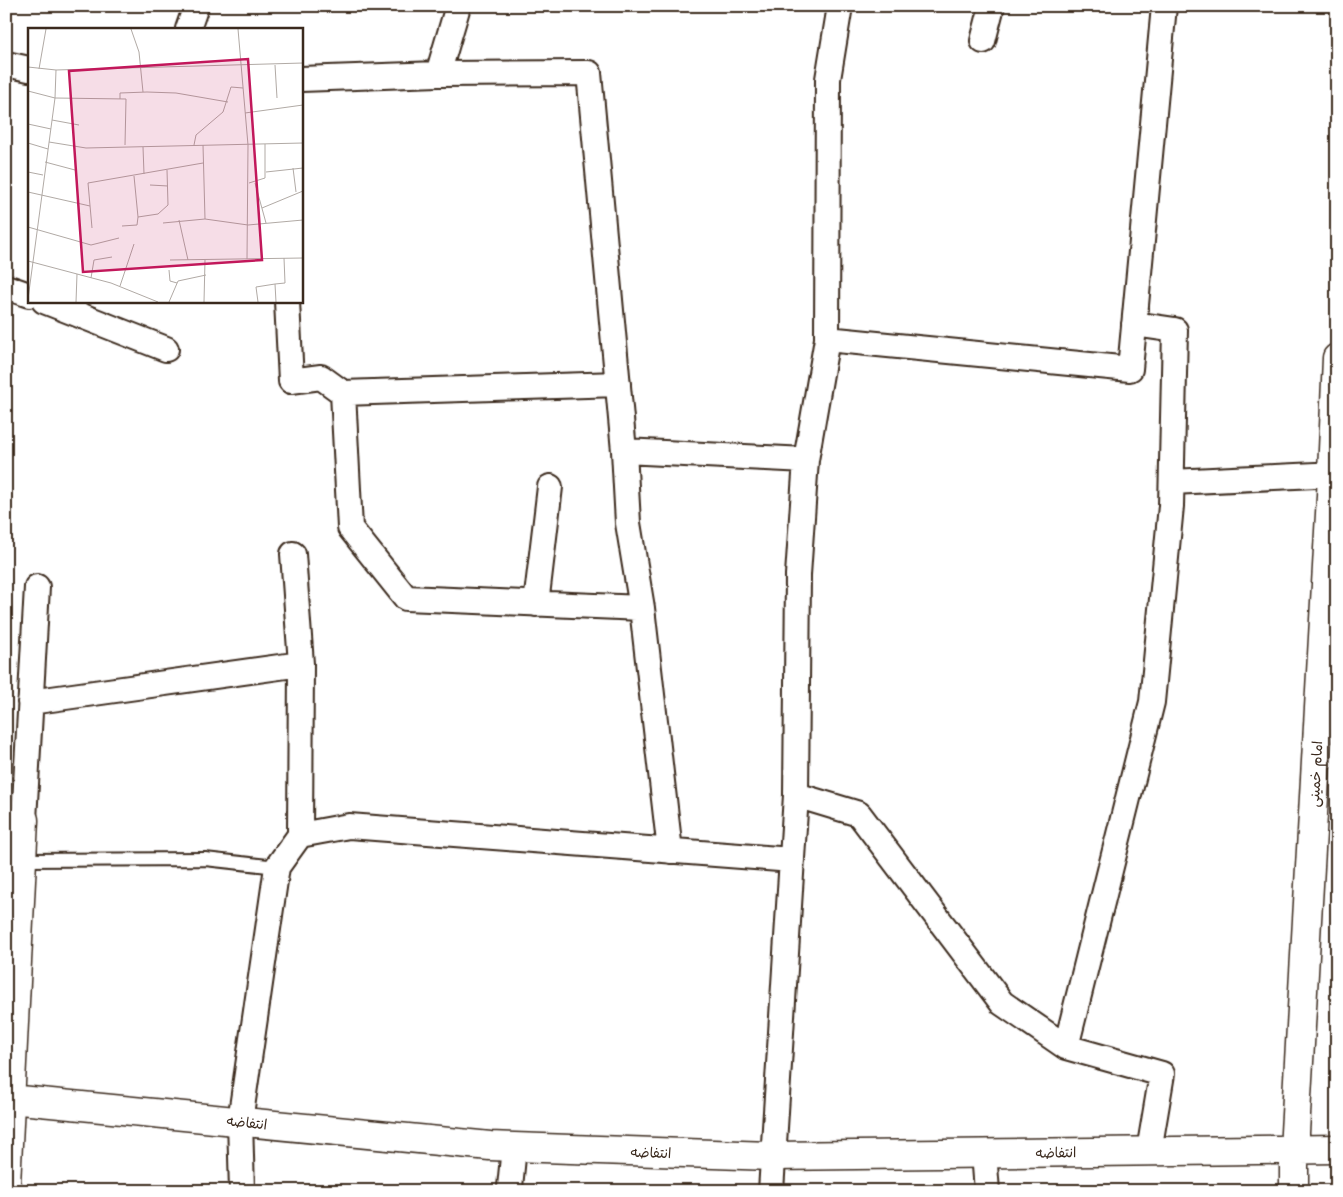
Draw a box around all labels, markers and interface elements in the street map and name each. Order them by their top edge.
inset map [28,28,302,302]
street label: امام خمینی [1303,740,1328,808]
street label: انتفاضه [226,1109,268,1135]
street label: انتفاضه [630,1141,672,1163]
street label: انتفاضه [1035,1141,1077,1163]

